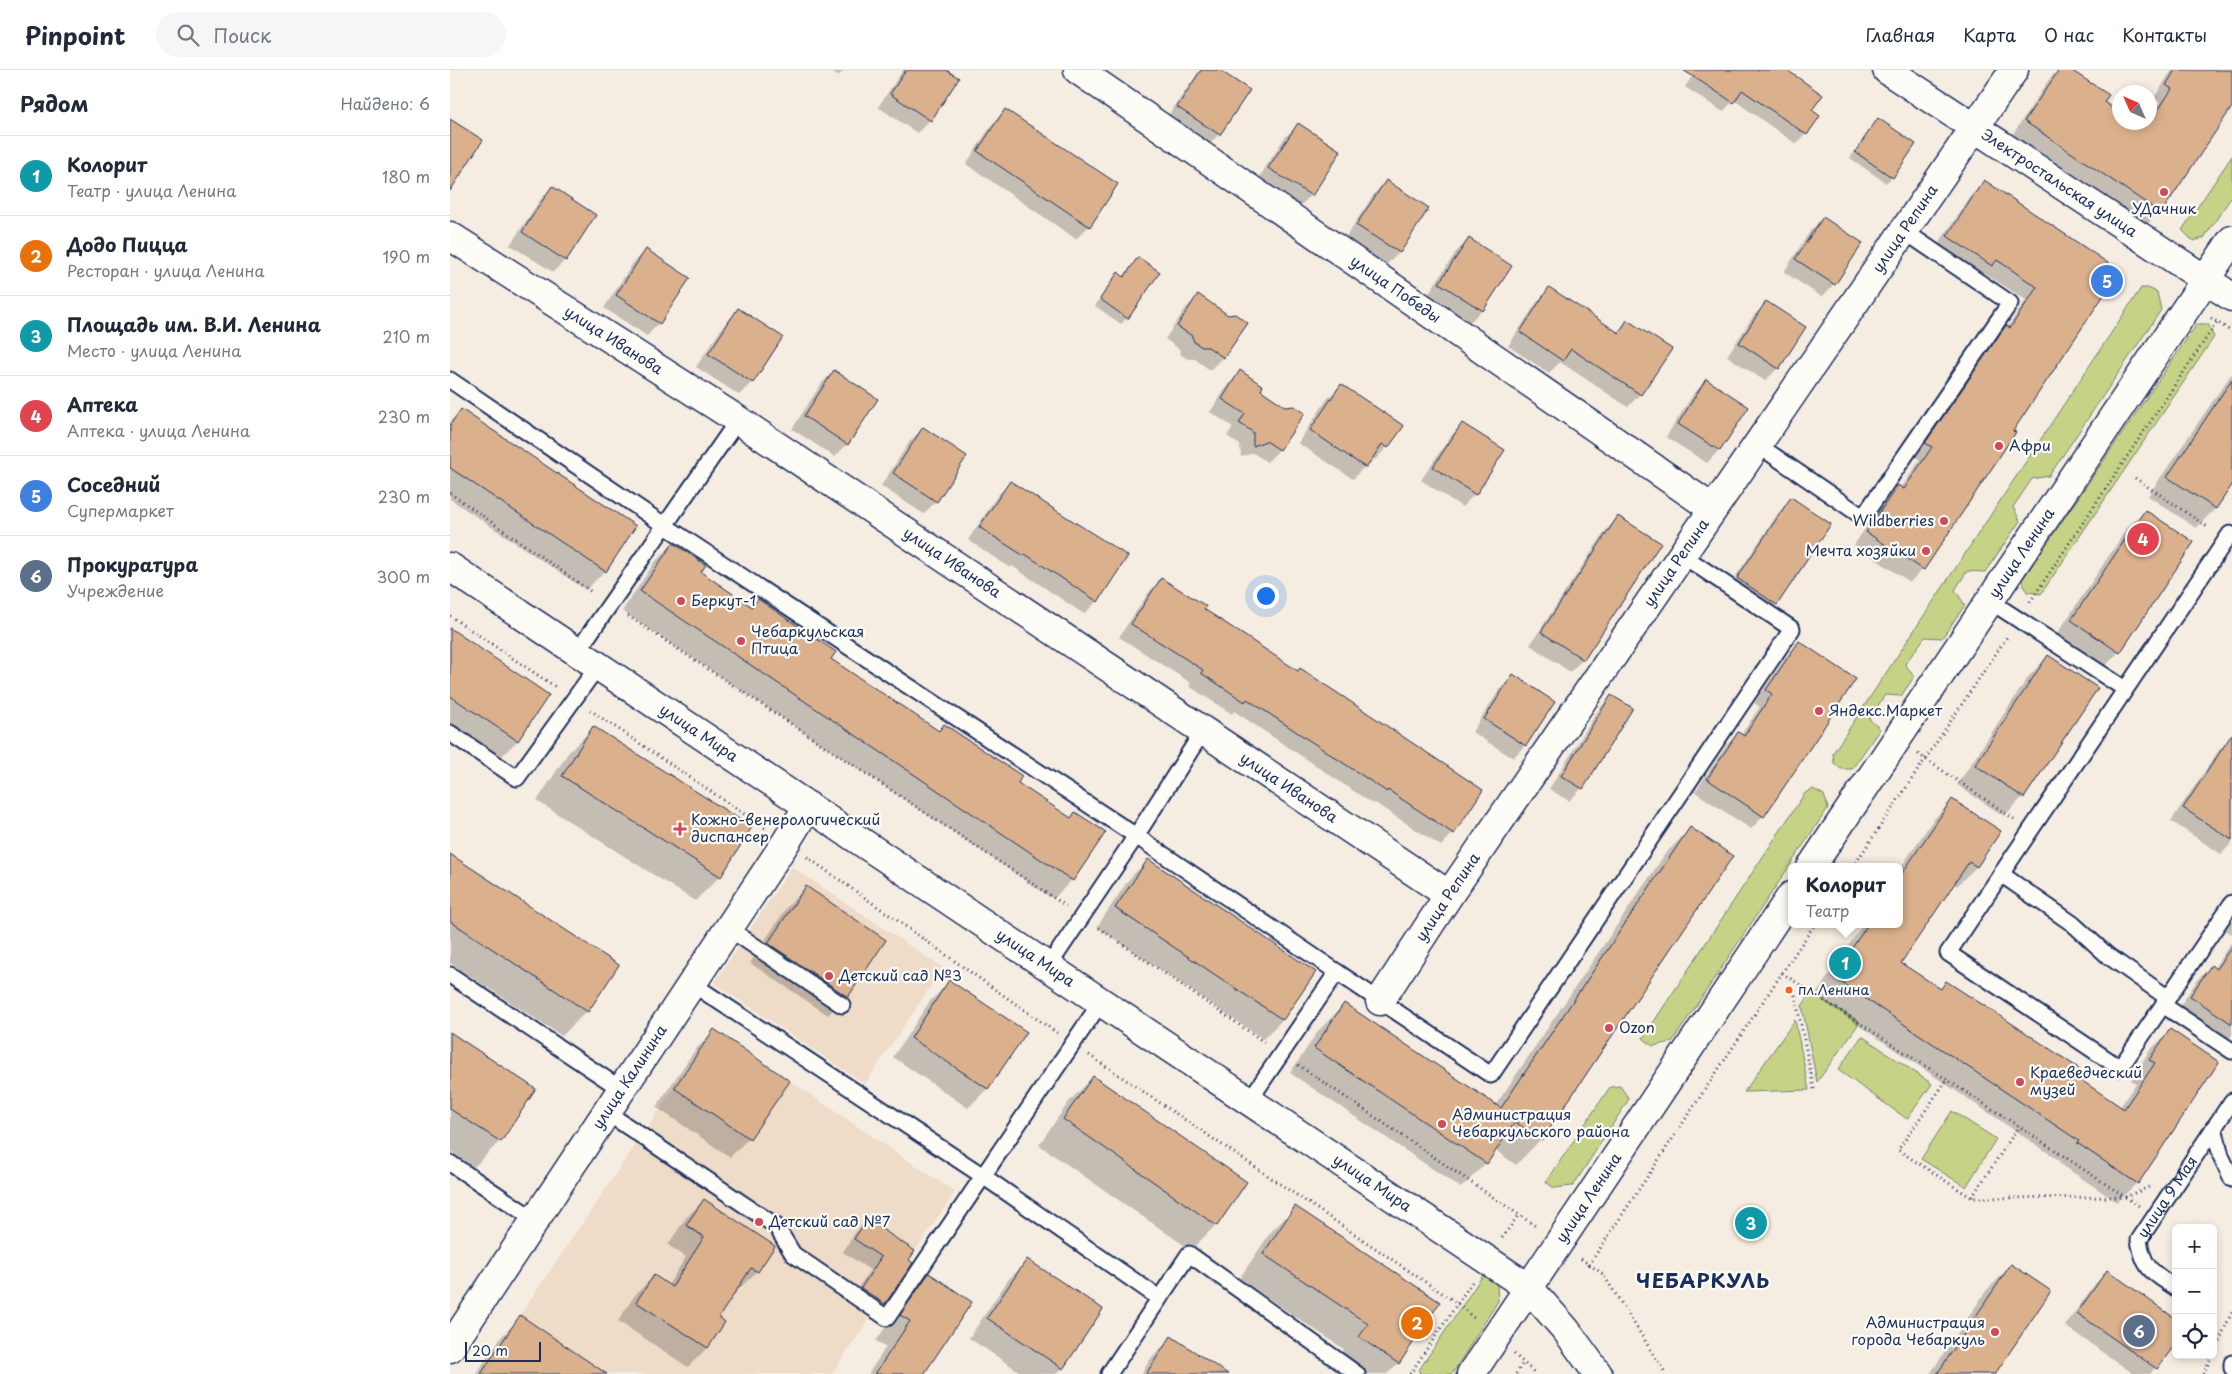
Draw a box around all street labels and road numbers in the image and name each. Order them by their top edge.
street label: Электростальская улица [1977,122,2143,242]
street label: улица Репина [1866,179,1943,277]
street label: улица Победы [1346,249,1446,328]
street label: улица Иванова [560,299,669,380]
street label: улица Ленина [1982,502,2059,602]
street label: улица Репина [1637,513,1714,611]
street label: улица Иванова [899,521,1007,603]
street label: улица Мира [655,697,744,767]
street label: улица Иванова [1236,746,1343,828]
street label: улица Репина [1409,847,1485,946]
street label: улица Мира [992,922,1081,992]
street label: улица Калинина [585,1019,672,1133]
street label: улица Мира [1329,1147,1417,1217]
street label: улица Ленина [1549,1147,1627,1247]
street label: улица 9 Мая [2131,1151,2202,1242]

